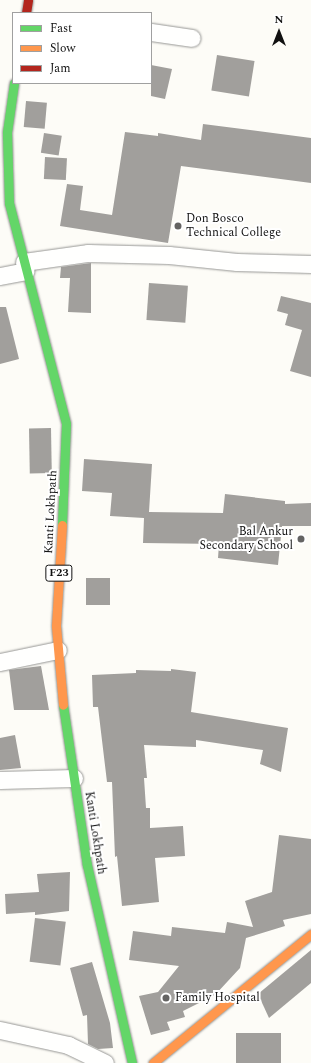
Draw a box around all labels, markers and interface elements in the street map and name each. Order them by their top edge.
text: N [275,11,283,28]
legend [12,12,152,84]
north arrow [259,12,299,52]
text: Fast [50,19,72,38]
text: Slow [50,39,75,58]
text: Jam [50,59,71,78]
place label: Don Bosco Technical College [186,212,281,240]
marker: Don Bosco Technical College [173,221,183,231]
street label: Kanti Lokhpath [42,470,60,554]
place label: Bal Ankur Secondary School [199,525,293,553]
marker: Bal Ankur Secondary School [296,534,306,544]
road number: F23 [45,564,73,582]
street label: Kanti Lokhpath [81,790,109,876]
place label: Family Hospital [175,991,260,1005]
marker: Family Hospital [160,992,172,1004]

